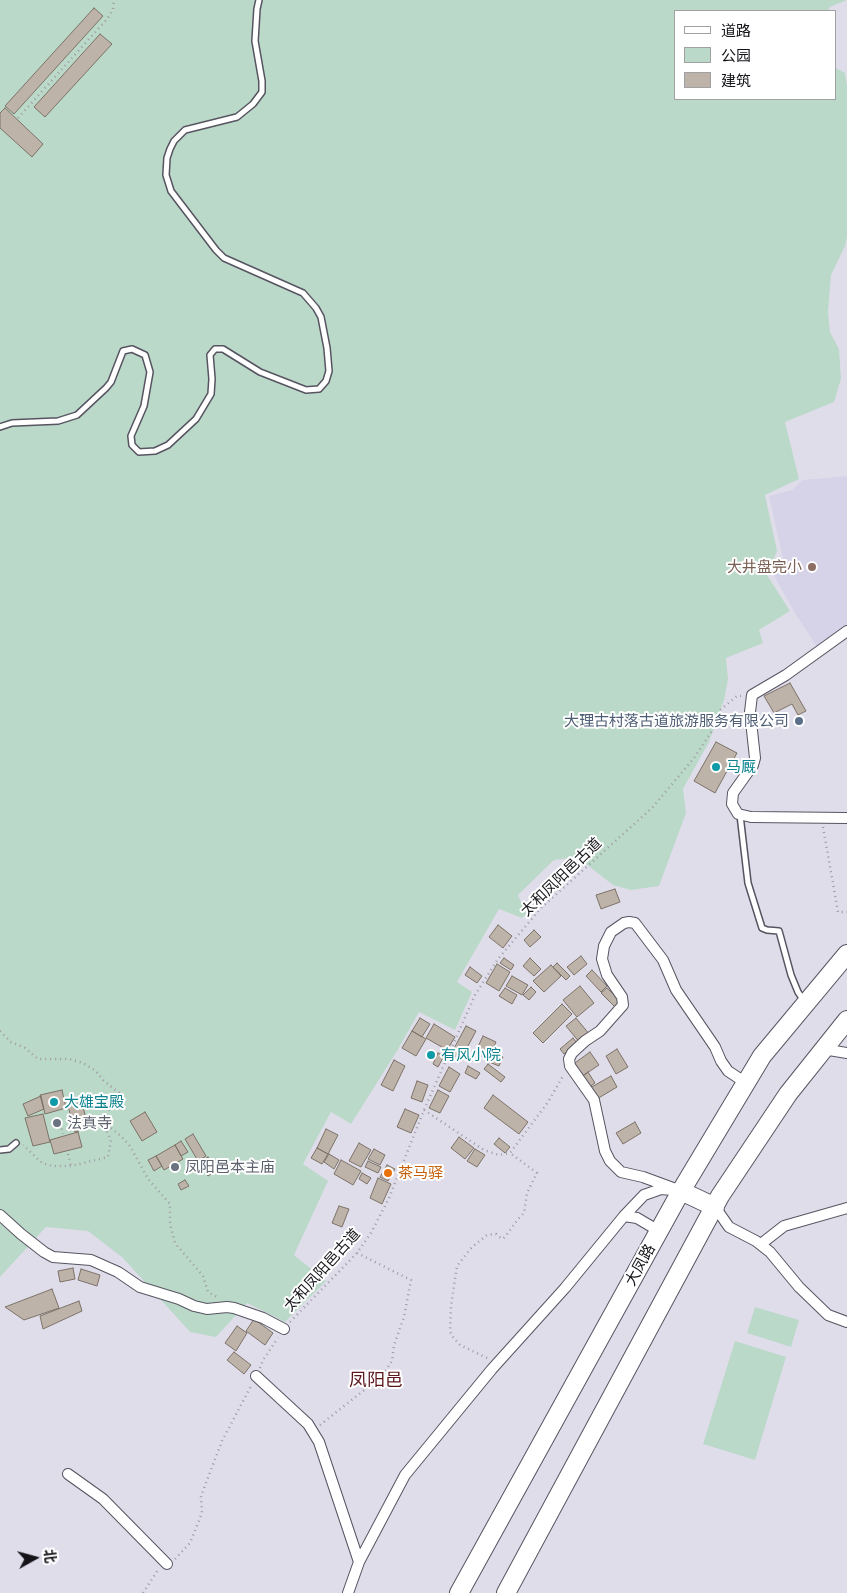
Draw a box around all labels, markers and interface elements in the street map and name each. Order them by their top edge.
legend [674,10,837,100]
text: 道路 [721,22,751,39]
text: 公园 [721,47,751,64]
text: 建筑 [721,72,751,89]
place label: 大井盘完小 [727,558,802,576]
marker: 大井盘完小 [806,561,818,573]
place label: 大理古村落古道旅游服务有限公司 [564,712,789,730]
marker: 大理古村落古道旅游服务有限公司 [793,715,805,727]
place label: 马厩 [726,758,756,776]
marker: 马厩 [710,761,722,773]
street label: 太和凤阳邑古道 [517,834,605,920]
place label: 有风小院 [441,1046,501,1064]
marker: 有风小院 [425,1049,437,1061]
place label: 大雄宝殿 [64,1093,124,1111]
marker: 大雄宝殿 [48,1096,60,1108]
place label: 法真寺 [67,1114,112,1132]
marker: 法真寺 [51,1117,63,1129]
place label: 凤阳邑本主庙 [185,1158,275,1176]
marker: 凤阳邑本主庙 [169,1161,181,1173]
place label: 茶马驿 [398,1164,443,1182]
marker: 茶马驿 [382,1167,394,1179]
street label: 太和凤阳邑古道 [280,1225,364,1315]
street label: 大凤路 [621,1241,659,1289]
district label: 凤阳邑 [349,1369,403,1391]
north arrow [10,1533,60,1583]
text: 北 [41,1548,59,1564]

